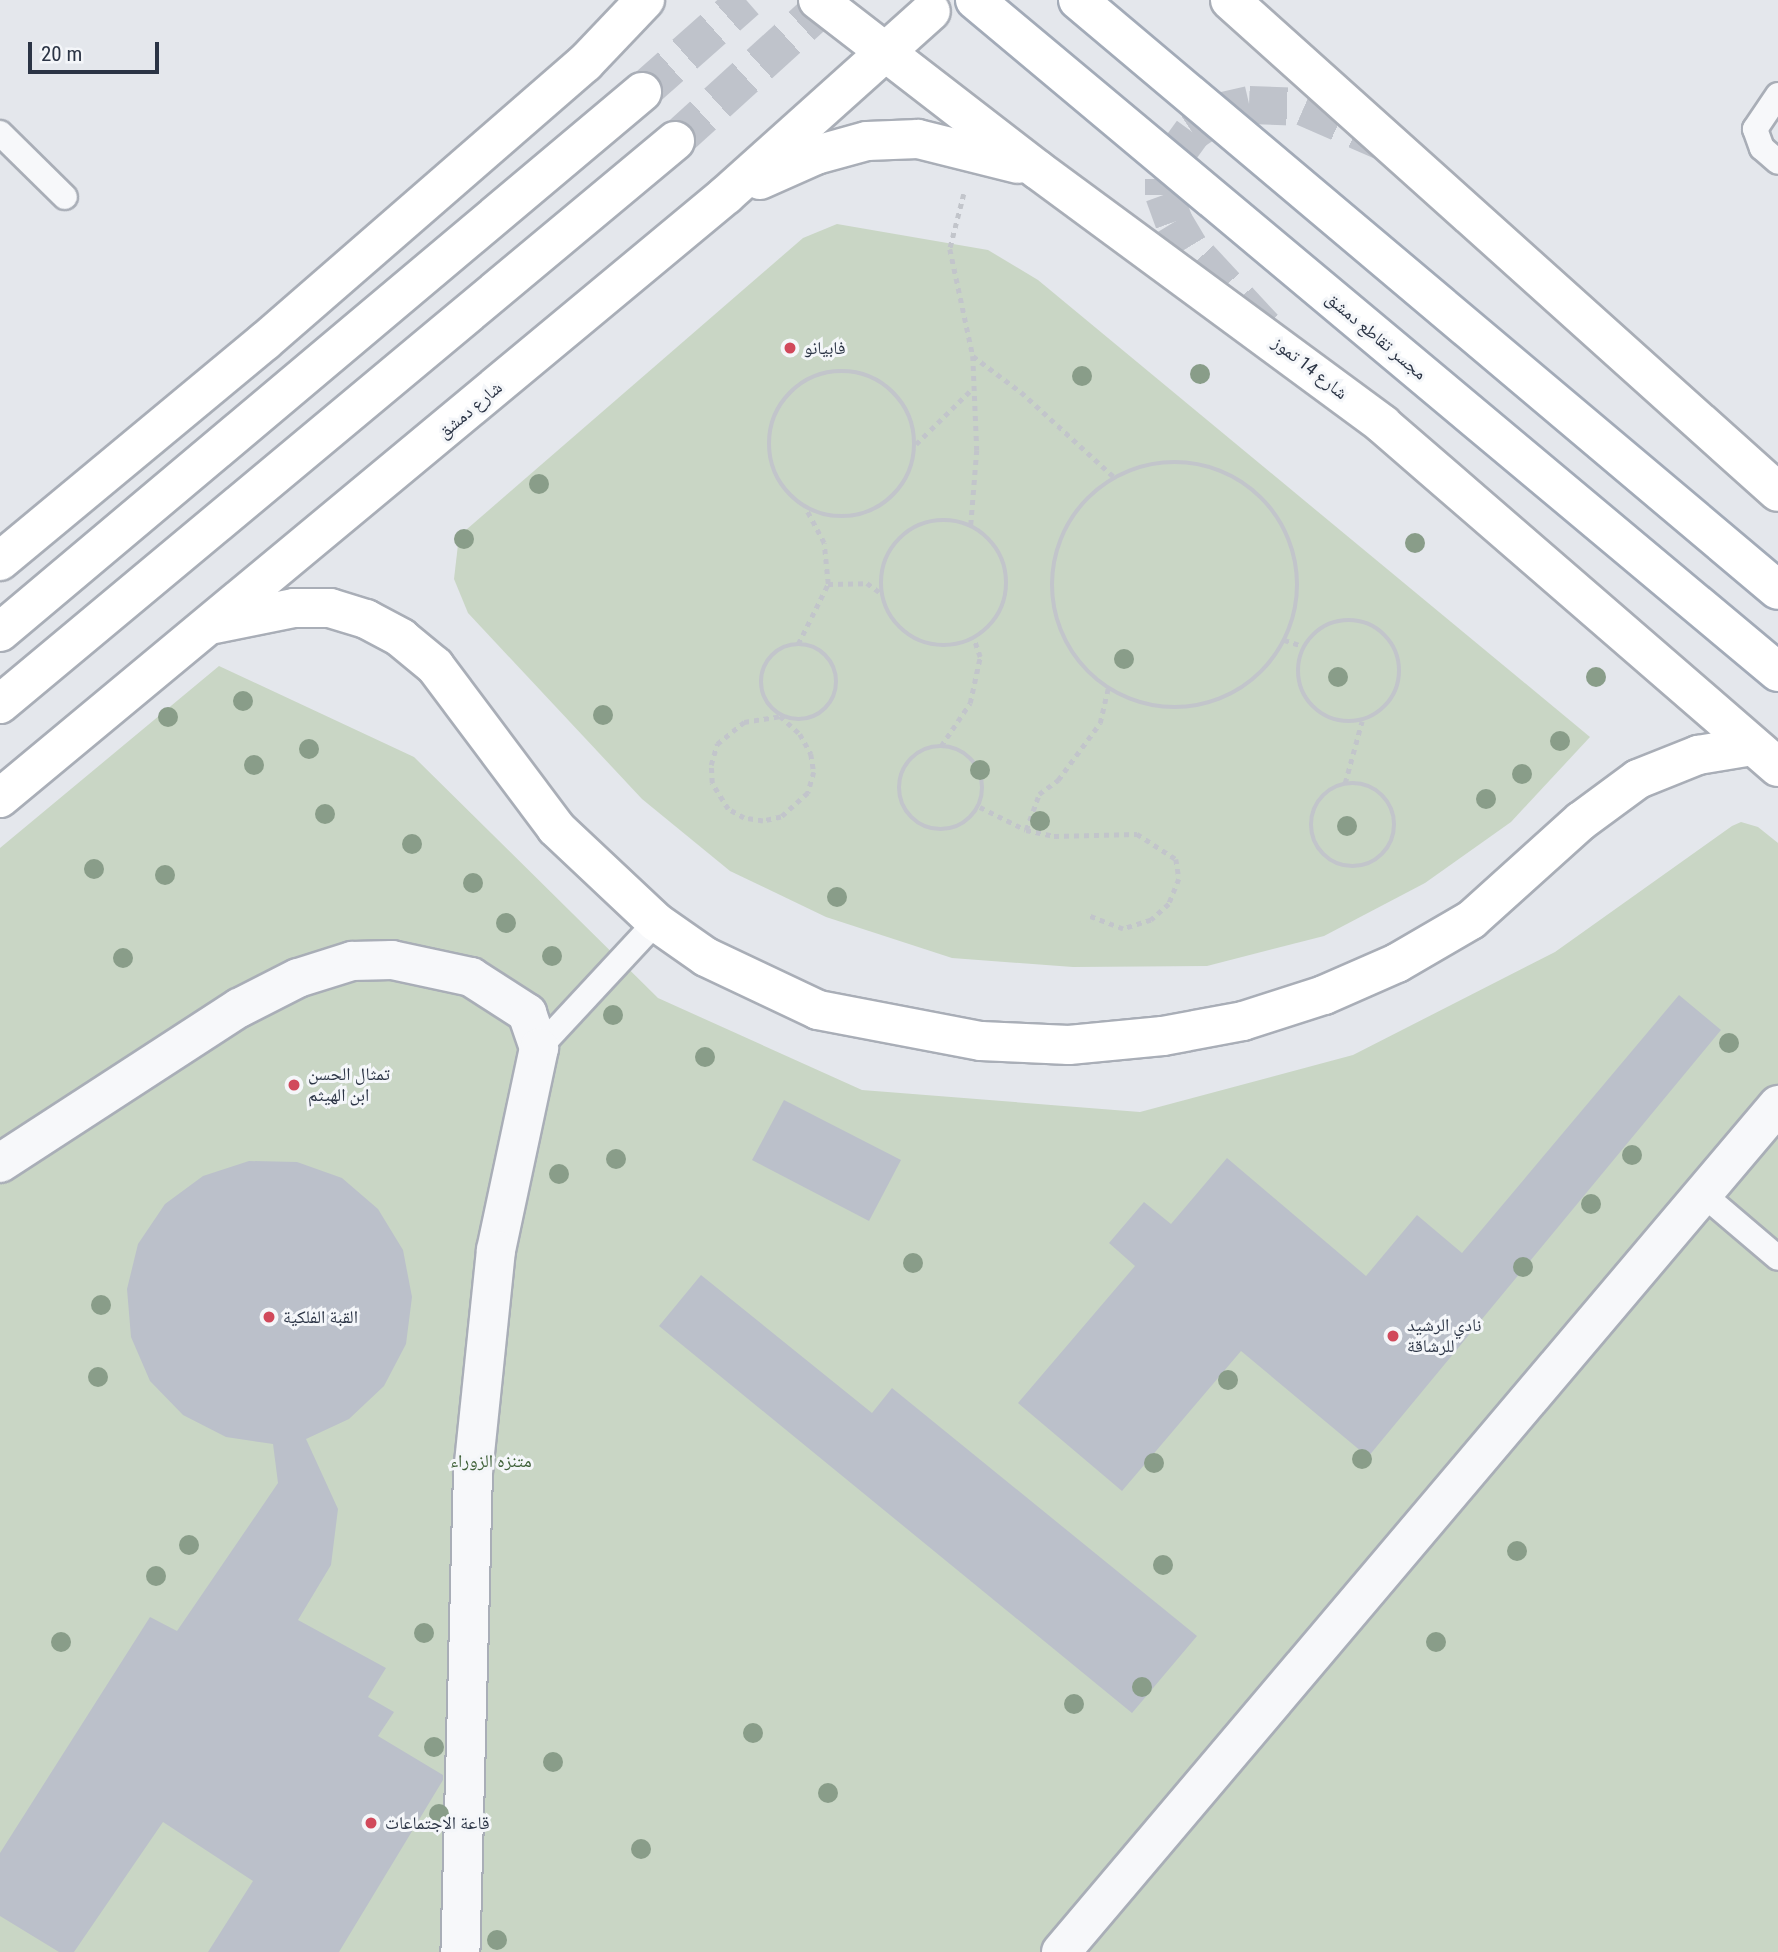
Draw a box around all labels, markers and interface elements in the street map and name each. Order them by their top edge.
scale bar [32,28,163,72]
text: 20 m [41,42,82,66]
street label: مجسر تقاطع دمشق [1321,288,1431,384]
street label: شارع 14 تموز [1268,332,1352,404]
place label: فابيانو [804,337,845,359]
marker: فابيانو [782,340,798,356]
street label: شارع دمشق [433,377,507,443]
place label: تمثال الحسن ابن الهيثم [308,1064,390,1106]
marker: تمثال الحسن ابن الهيثم [286,1077,302,1093]
place label: القبة الفلكية [283,1306,358,1328]
marker: القبة الفلكية [261,1309,277,1325]
place label: نادي الرشيد للرشاقة [1407,1315,1481,1358]
marker: نادي الرشيد للرشاقة [1385,1328,1401,1344]
park label: متنزه الزوراء [450,1450,532,1472]
place label: قاعة الاجتماعات [385,1812,490,1834]
marker: قاعة الاجتماعات [363,1815,379,1831]

